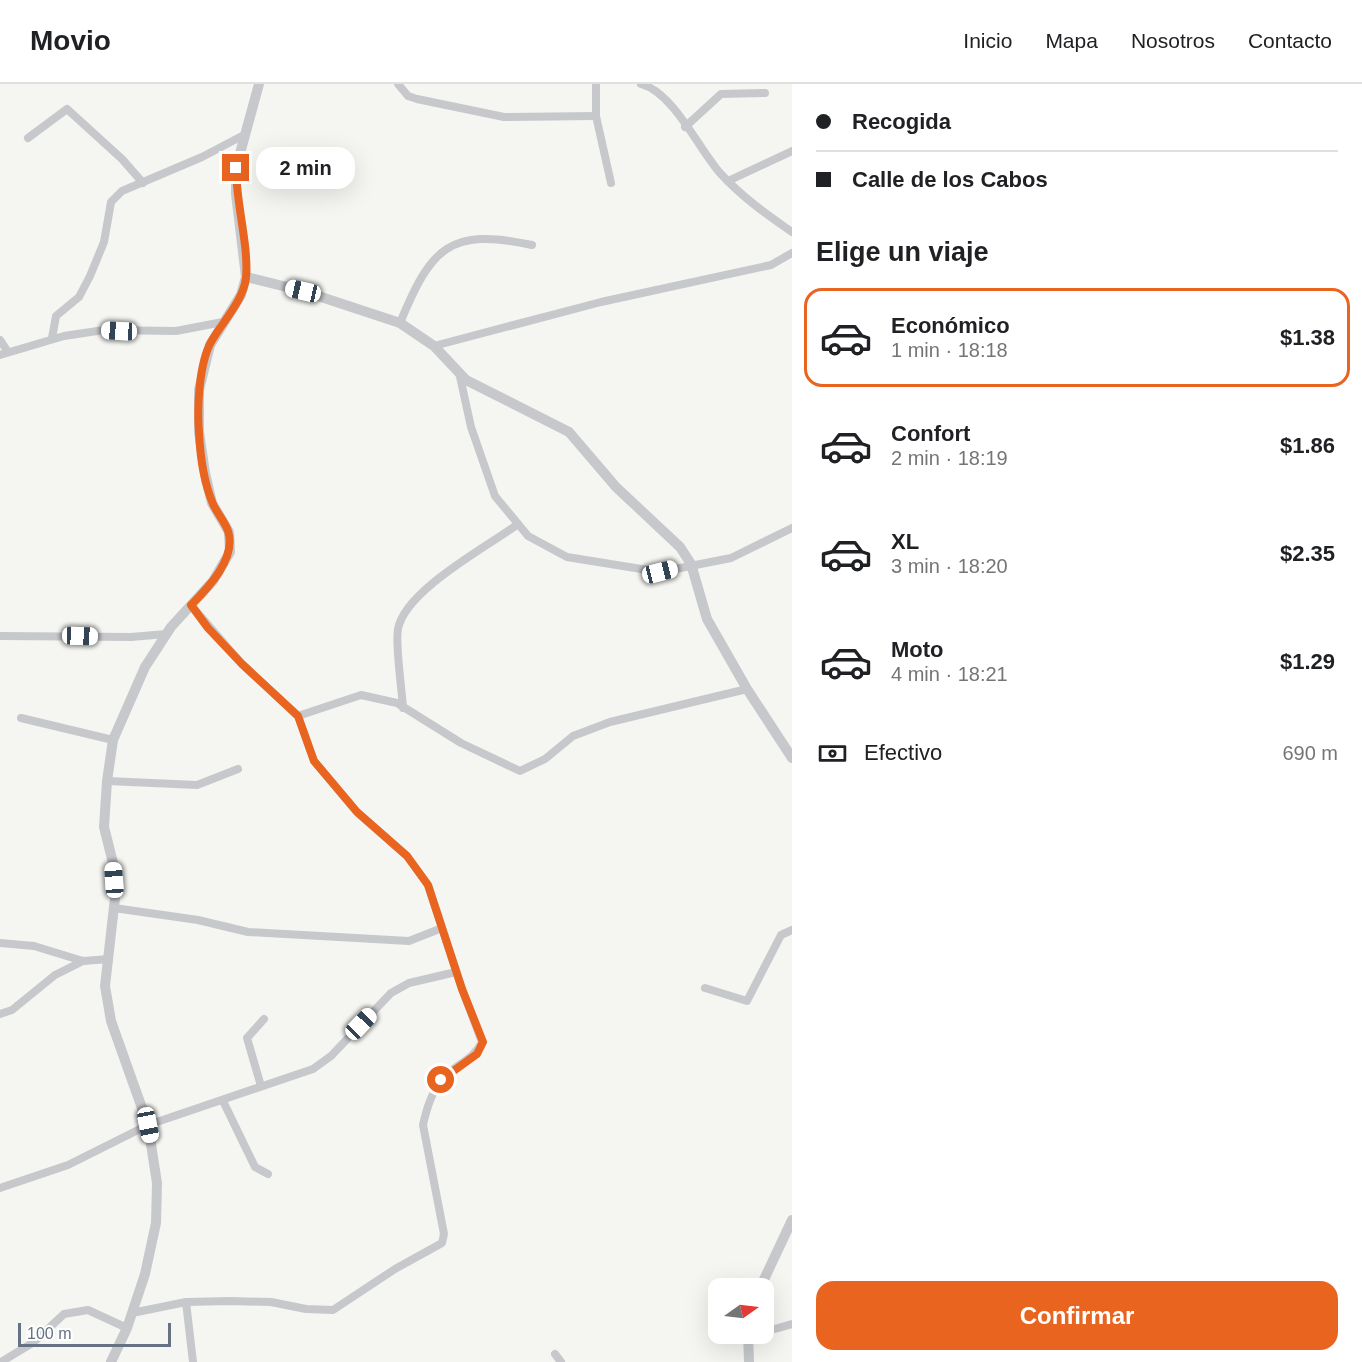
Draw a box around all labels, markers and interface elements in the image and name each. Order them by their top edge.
text: Movio [30,25,111,56]
text: Inicio [963,29,1012,52]
text: Mapa [1045,29,1098,52]
text: Nosotros [1131,29,1215,52]
text: Contacto [1248,29,1332,52]
text: Recogida [852,109,951,134]
callout: 2 min [257,147,356,189]
route end [222,154,249,181]
text: 2 min [279,157,332,179]
text: Calle de los Cabos [852,167,1048,192]
text: Elige un viaje [816,237,989,267]
car [283,278,323,304]
icon: car [819,311,873,365]
text: Económico [891,313,1010,338]
car [101,321,137,341]
text: $1.38 [1280,325,1335,350]
text: 1 min · 18:18 [891,339,1008,361]
icon: car [819,419,873,473]
text: Confort [891,421,970,446]
text: $1.86 [1280,433,1335,458]
text: 2 min · 18:19 [891,447,1008,469]
icon: car [819,527,873,581]
text: XL [891,529,919,554]
text: $2.35 [1280,541,1335,566]
text: 3 min · 18:20 [891,555,1008,577]
car [640,559,680,585]
car [62,626,98,646]
icon: car [819,635,873,689]
text: Moto [891,637,944,662]
text: $1.29 [1280,649,1335,674]
text: 4 min · 18:21 [891,663,1008,685]
icon: cash [816,737,849,770]
text: Efectivo [864,740,942,765]
text: 690 m [1282,742,1338,764]
car [104,861,124,899]
car [342,1005,380,1043]
route start [427,1066,454,1093]
car [136,1106,160,1144]
north arrow [708,1278,774,1344]
map controls [708,1278,774,1344]
button: Confirmar [816,1281,1338,1350]
scale bar [18,1320,171,1348]
text: 100 m [27,1325,71,1342]

